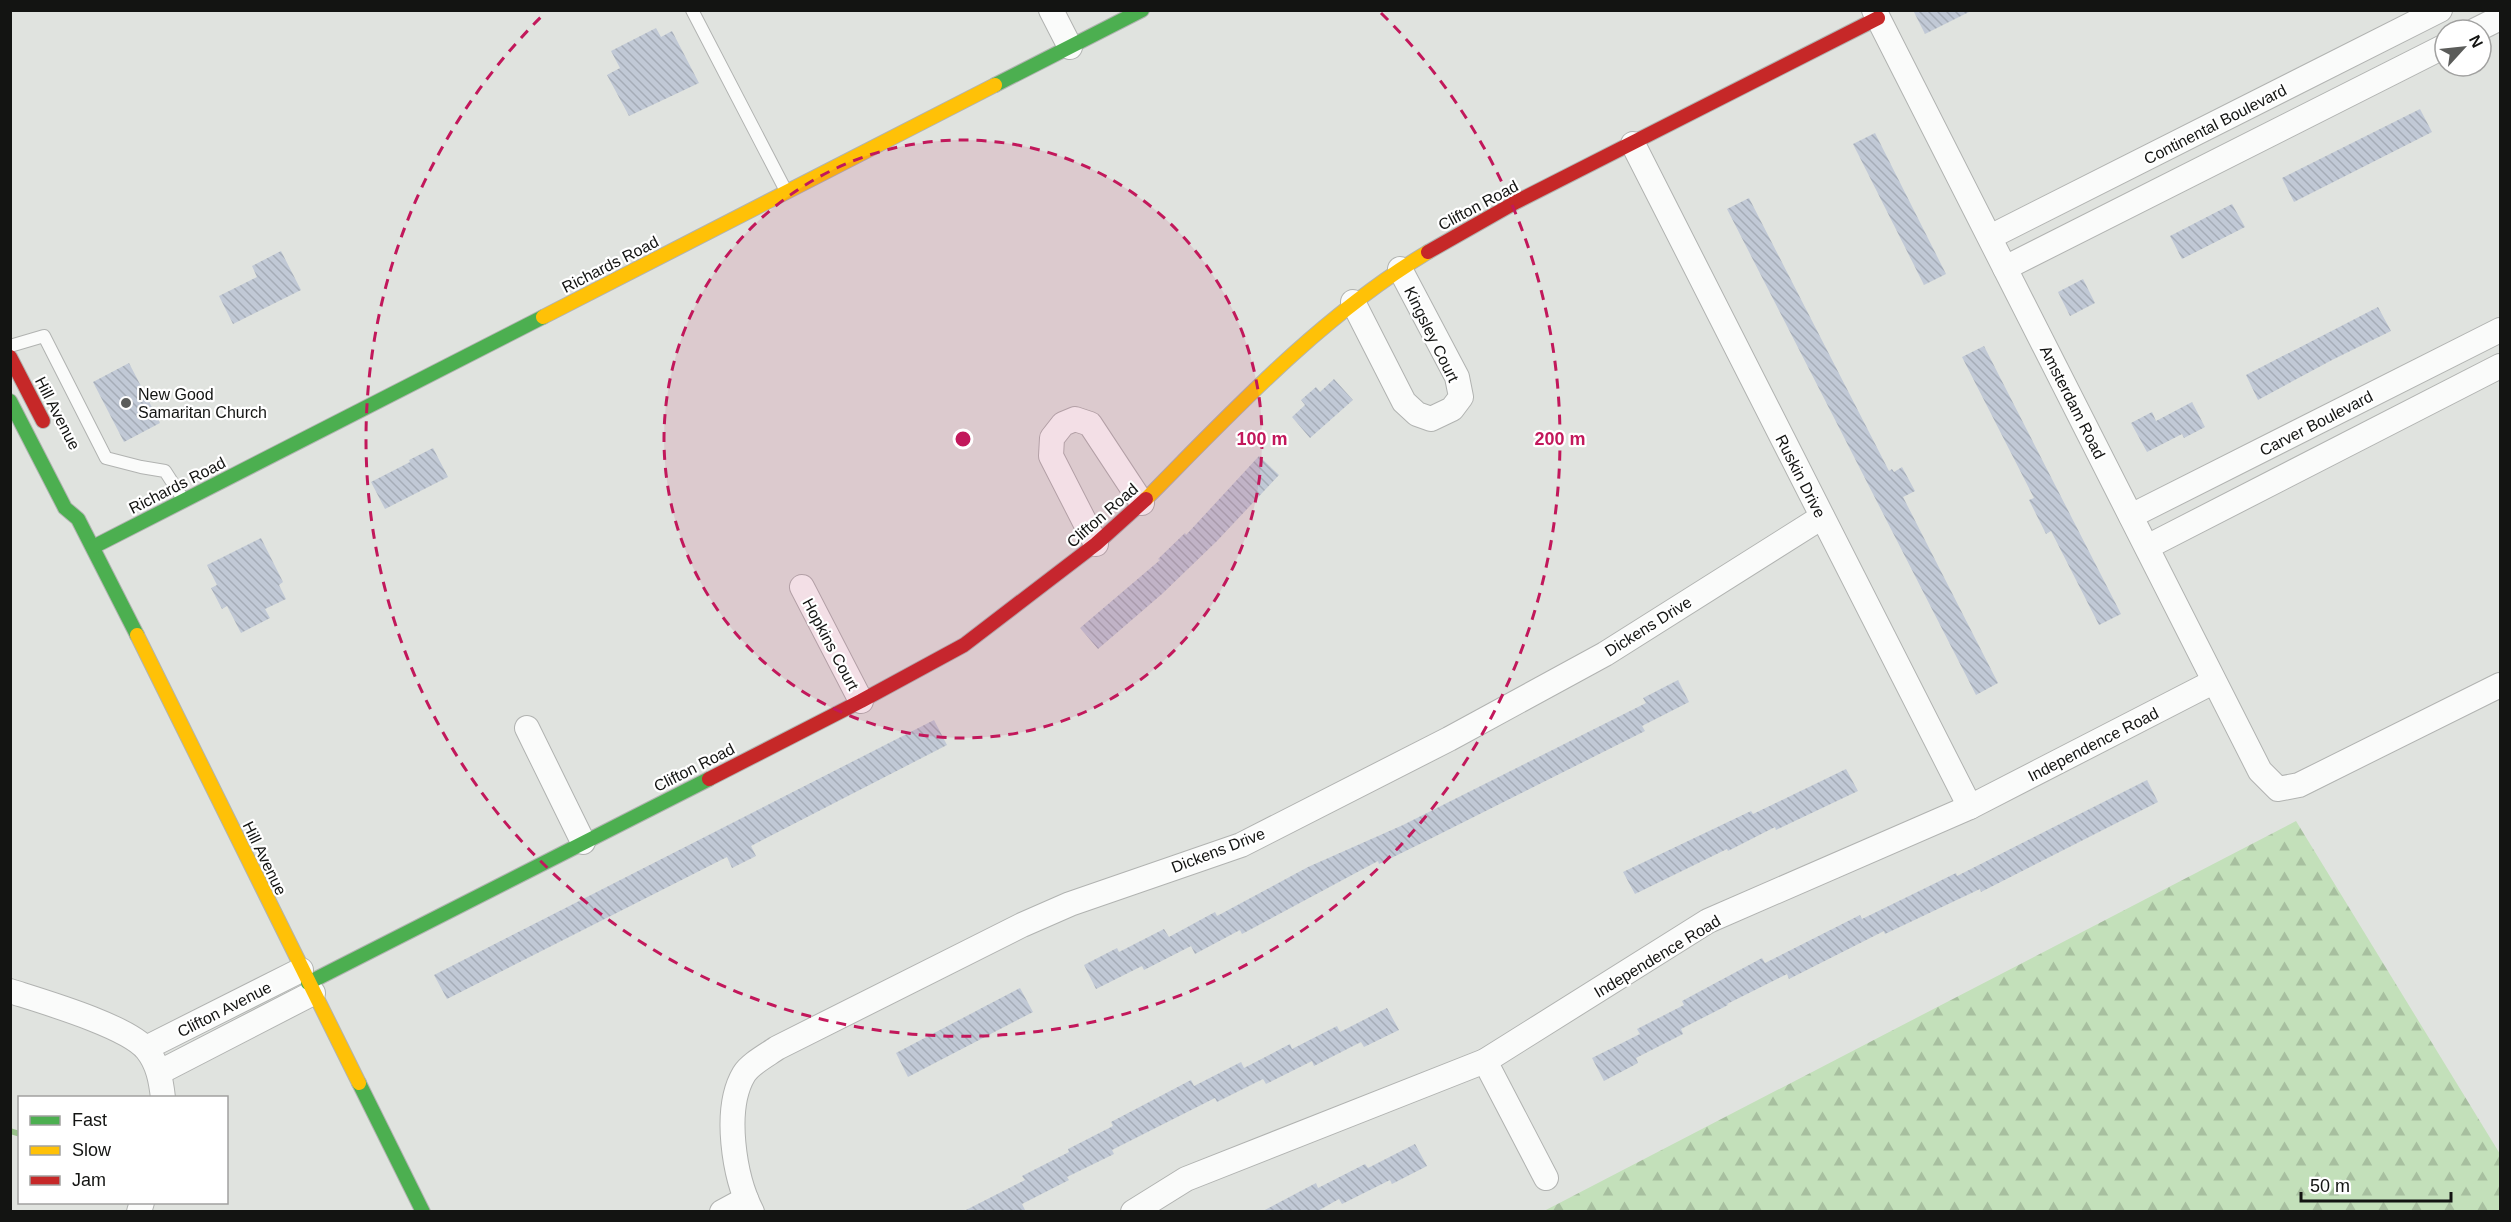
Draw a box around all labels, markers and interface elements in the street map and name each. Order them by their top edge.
north arrow [2433,18,2493,78]
text: N [2466,32,2486,50]
street label: Continental Boulevard [2141,81,2289,168]
street label: Clifton Road [1435,177,1521,234]
street label: Richards Road [559,233,661,296]
street label: Kingsley Court [1401,284,1462,385]
street label: Amsterdam Road [2037,343,2108,462]
street label: Hill Avenue [32,374,83,453]
place label: New Good Samaritan Church [138,386,267,421]
street label: Carver Boulevard [2257,388,2376,459]
marker: New Good Samaritan Church [119,396,133,410]
centre of rings [953,429,973,449]
text: 100 m [1236,429,1288,449]
text: 200 m [1534,429,1586,449]
street label: Ruskin Drive [1772,432,1829,521]
street label: Richards Road [126,454,228,517]
street label: Clifton Road [1064,480,1141,551]
street label: Dickens Drive [1602,593,1695,660]
street label: Hopkins Court [799,595,862,693]
street label: Independence Road [2025,704,2161,785]
street label: Clifton Road [651,740,737,795]
street label: Hill Avenue [239,819,290,898]
street label: Dickens Drive [1169,825,1267,876]
street label: Independence Road [1591,912,1723,1001]
street label: Clifton Avenue [175,978,274,1040]
legend [18,1096,228,1204]
text: Fast [72,1110,107,1130]
text: Slow [72,1140,112,1160]
scale bar [2301,1165,2451,1203]
text: Jam [72,1170,106,1190]
text: 50 m [2310,1176,2350,1196]

